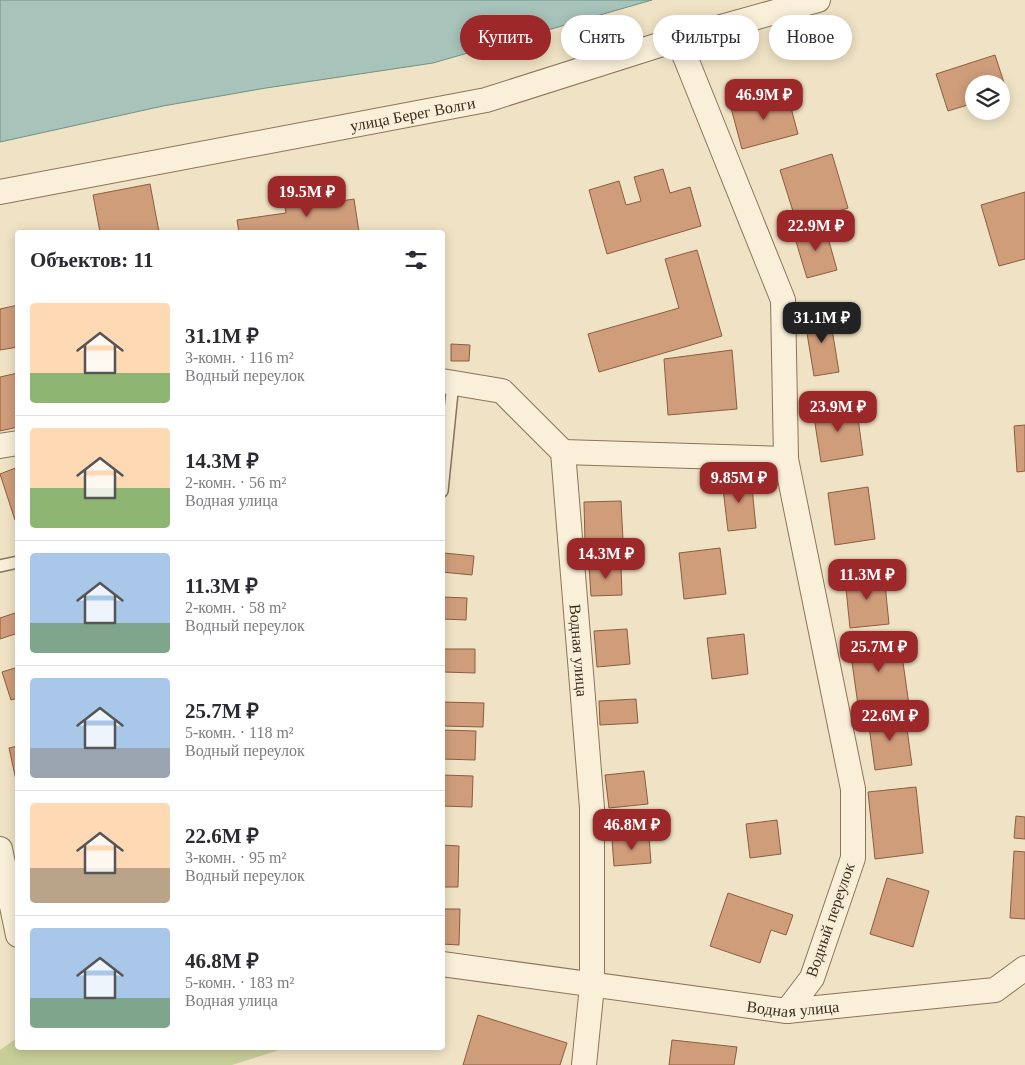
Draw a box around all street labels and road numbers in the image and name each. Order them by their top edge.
street label: улица Берег Волги [349,94,477,135]
street label: Водная улица [567,603,591,697]
street label: Водный переулок [802,860,859,980]
street label: Водная улица [746,997,840,1020]

